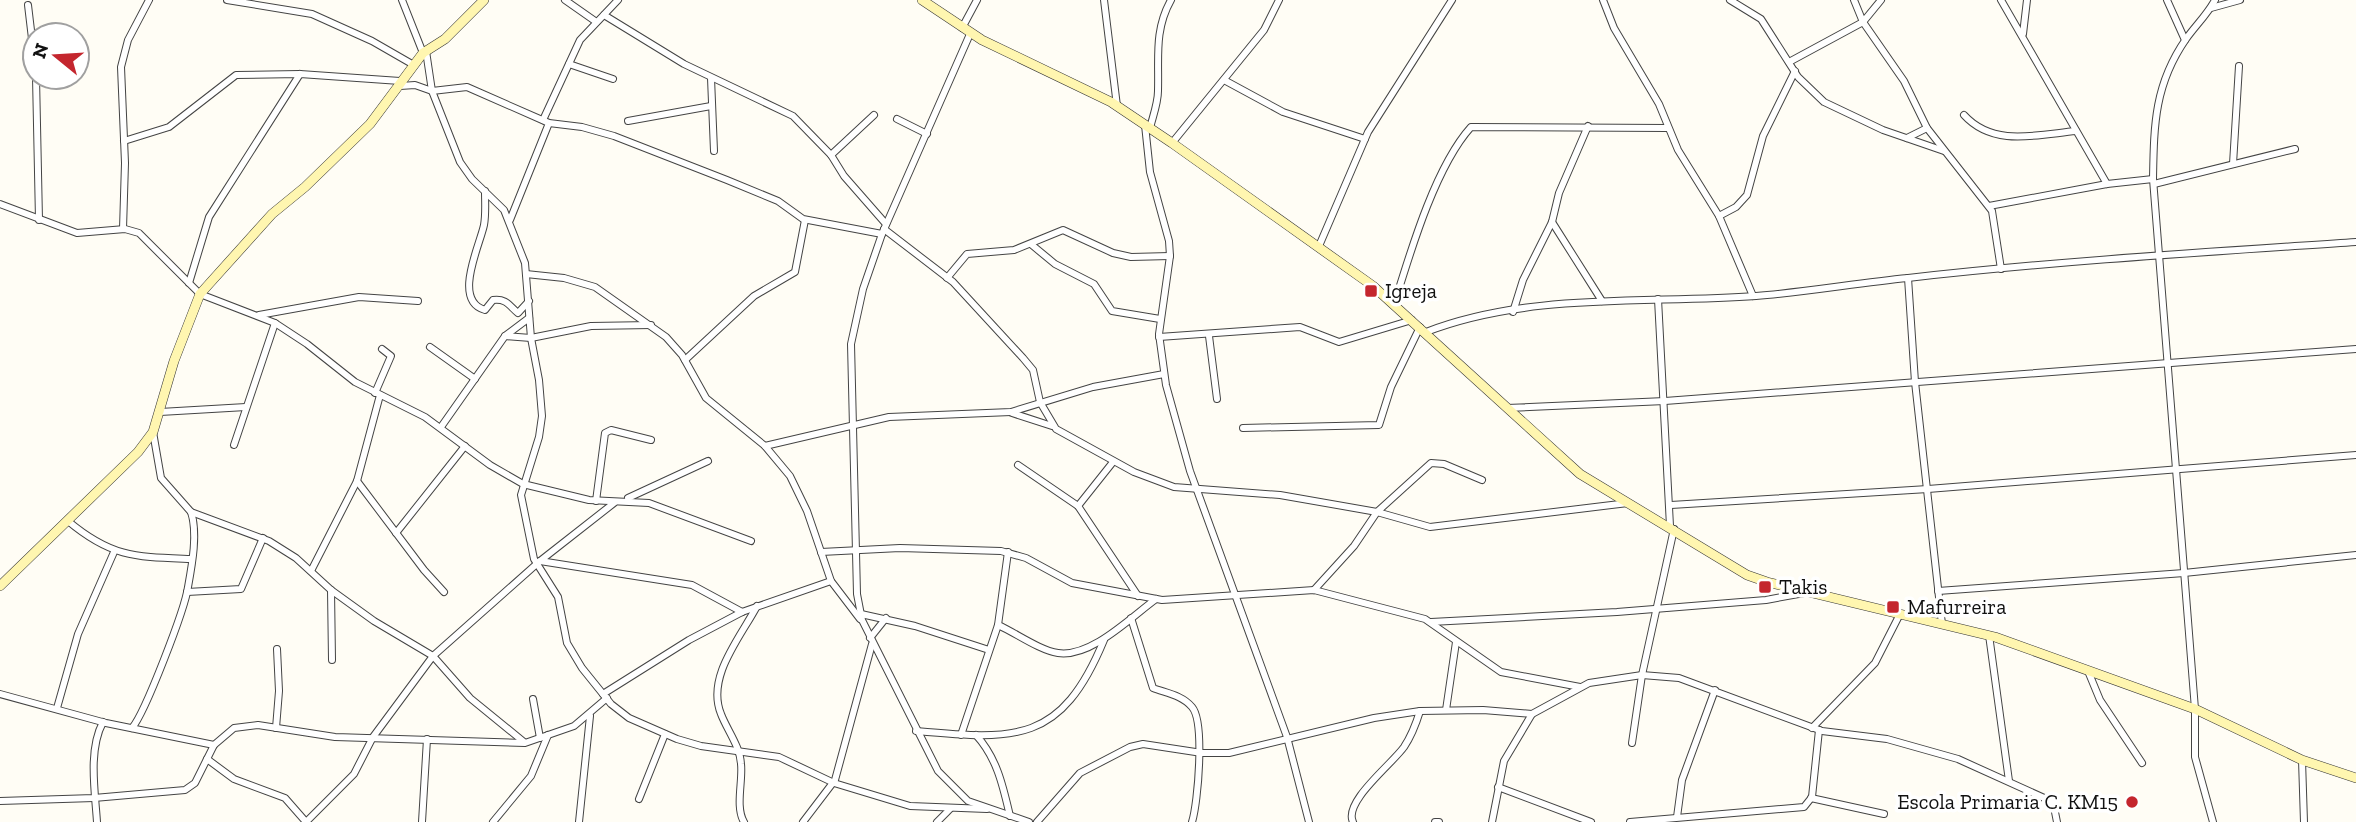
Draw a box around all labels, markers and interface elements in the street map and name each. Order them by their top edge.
north arrow [21,21,91,91]
text: N [27,40,53,61]
place label: Igreja [1385,278,1437,304]
marker: Igreja [1363,283,1379,299]
place label: Takis [1779,574,1828,599]
marker: Takis [1757,579,1773,595]
place label: Mafurreira [1907,594,2006,619]
marker: Mafurreira [1885,599,1901,615]
place label: Escola Primaria C. KM15 [1897,789,2118,814]
marker: Escola Primaria C. KM15 [2124,794,2140,810]

